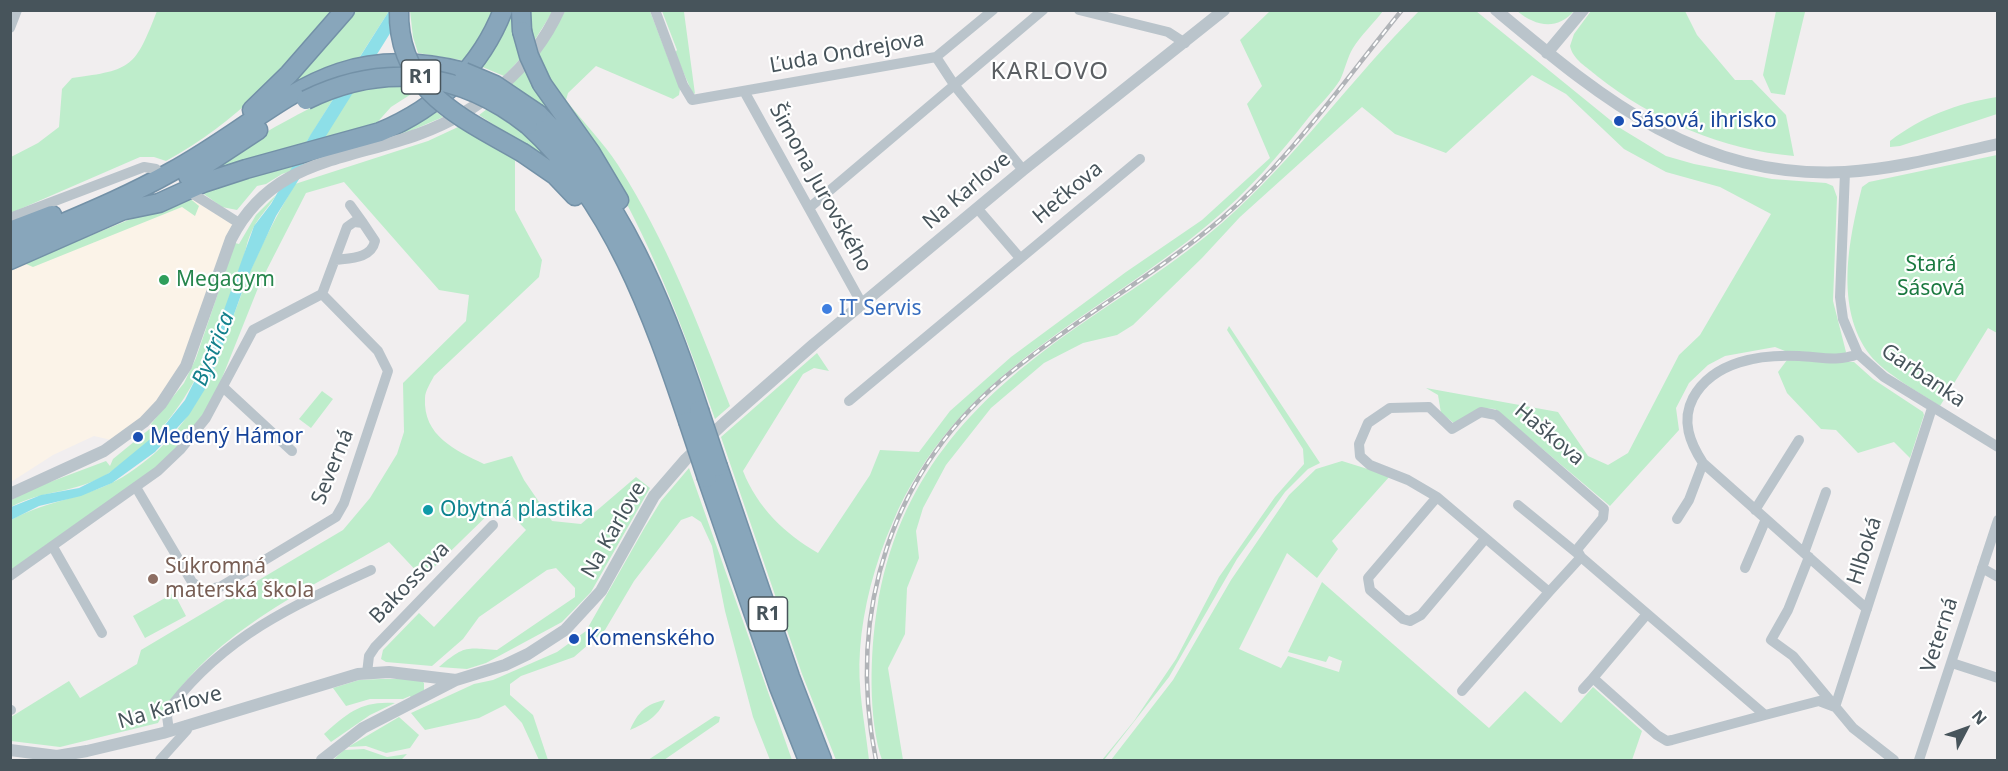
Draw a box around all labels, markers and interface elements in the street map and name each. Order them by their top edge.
street label: Ľuda Ondrejova [768,27,926,79]
district label: KARLOVO [990,58,1110,86]
road number: R1 [402,60,440,94]
street label: Šimona Jurovského [763,100,877,276]
place label: Sásová, ihrisko [1631,108,1777,134]
marker: Sásová, ihrisko [1612,114,1626,128]
street label: Na Karlove [918,147,1016,235]
street label: Hečkova [1028,157,1108,229]
park label: Stará Sásová [1897,252,1965,302]
place label: Megagym [176,267,275,293]
marker: Megagym [157,273,171,287]
place label: IT Servis [839,296,921,322]
marker: IT Servis [820,302,834,316]
water label: Bystrica [187,308,241,390]
street label: Garbanka [1876,339,1970,413]
street label: Haškova [1509,399,1589,471]
place label: Medený Hámor [150,424,303,450]
street label: Severná [307,426,359,508]
marker: Medený Hámor [131,430,145,444]
street label: Na Karlove [576,477,652,583]
place label: Obytná plastika [440,497,594,523]
marker: Obytná plastika [421,503,435,517]
street label: Hlboká [1842,514,1888,588]
street label: Bakossova [365,537,455,629]
place label: Súkromná materská škola [165,554,314,604]
marker: Súkromná materská škola [146,572,160,586]
street label: Veterná [1916,595,1964,675]
road number: R1 [748,597,788,631]
place label: Komenského [586,626,715,652]
marker: Komenského [567,632,581,646]
street label: Na Karlove [115,681,225,735]
north arrow [1936,699,1996,759]
text: N [1967,705,1992,729]

